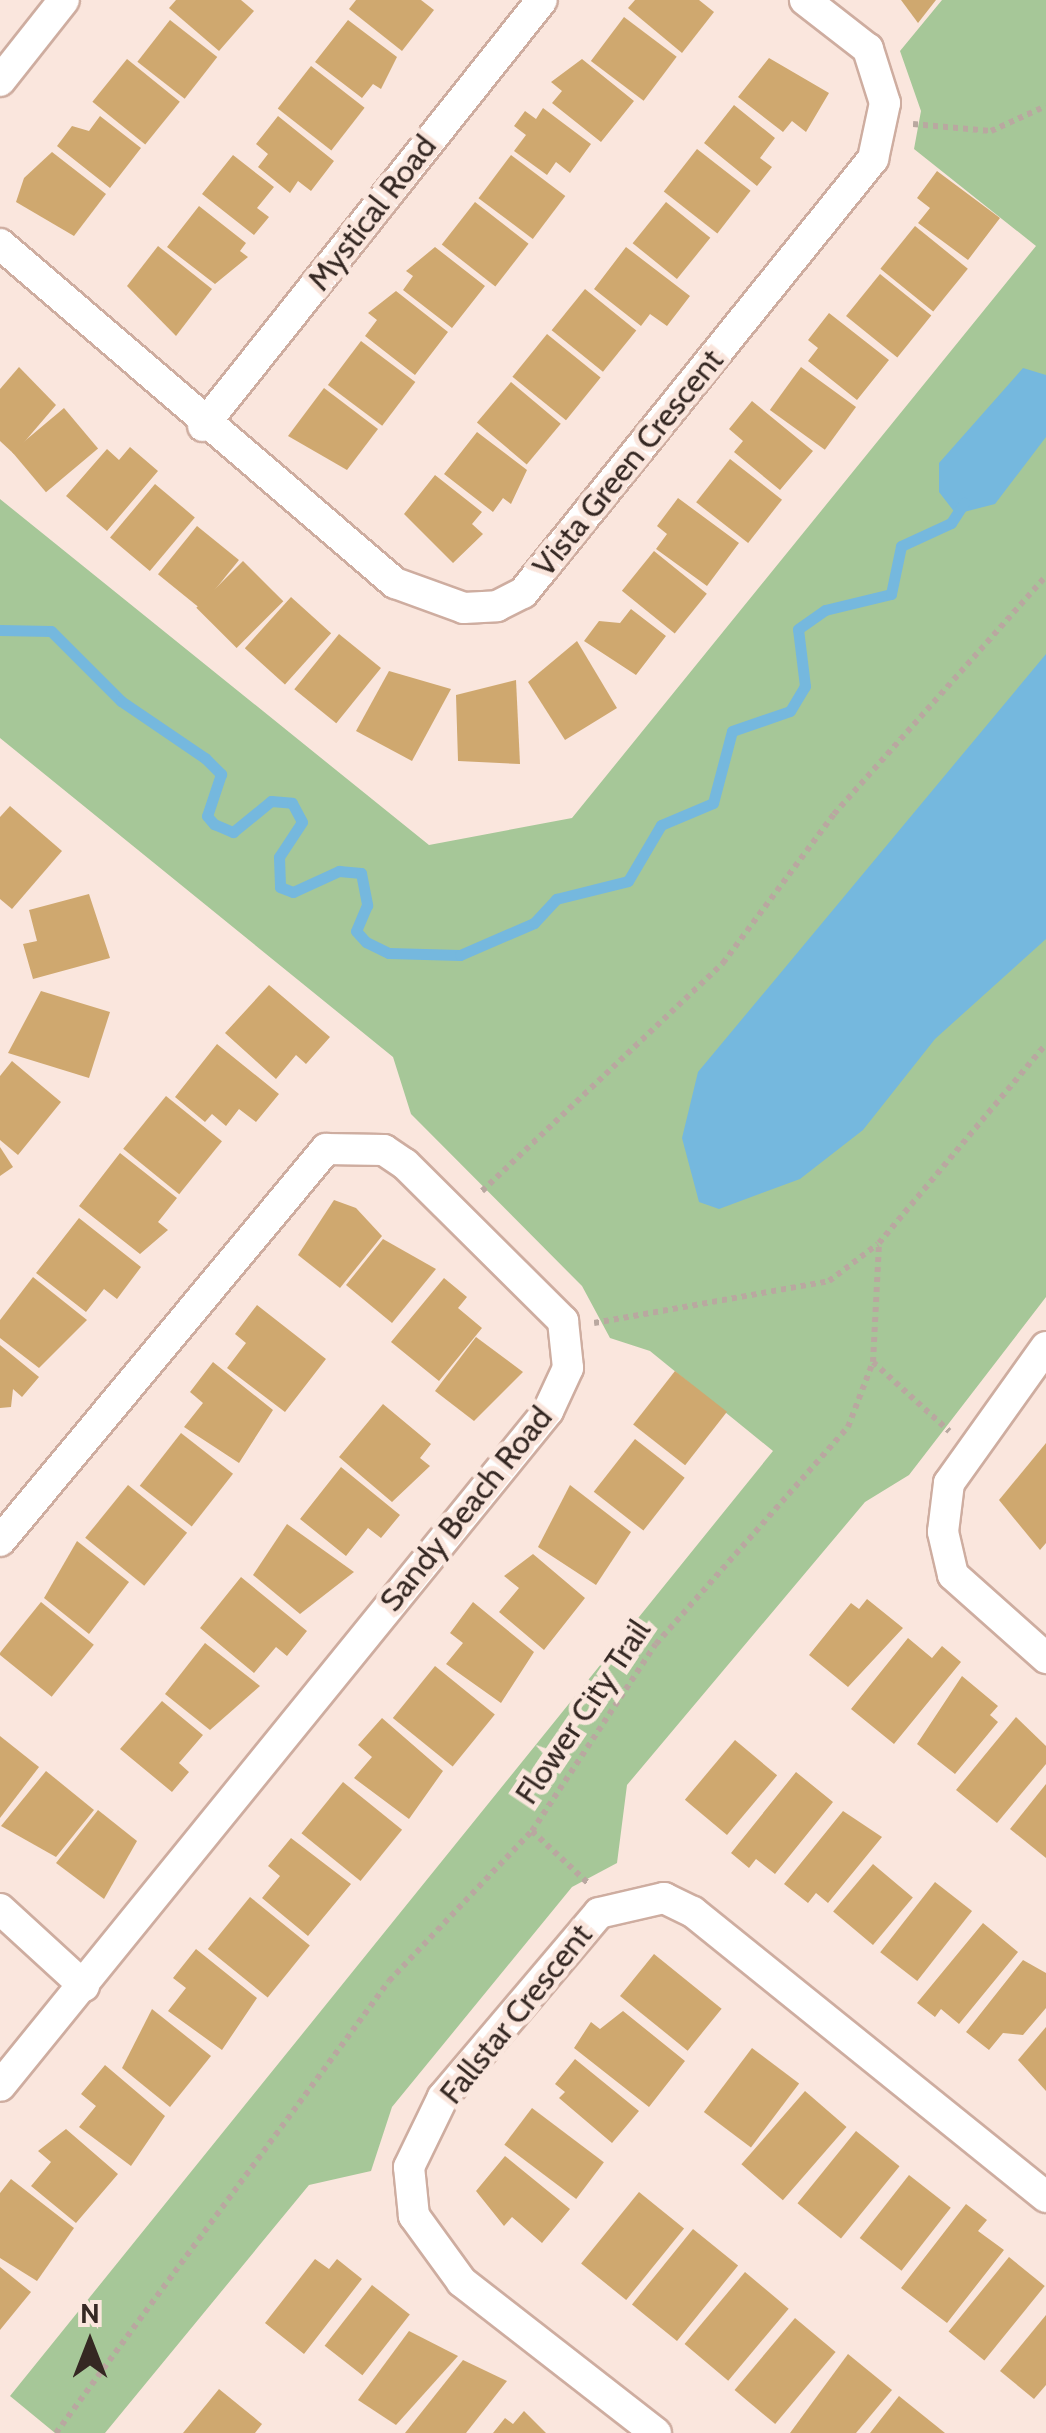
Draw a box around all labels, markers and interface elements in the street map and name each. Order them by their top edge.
street label: Mystical Road [300,128,444,298]
street label: Vista Green Crescent [525,342,731,584]
street label: Sandy Beach Road [372,1399,560,1619]
street label: Flower City Trail [507,1613,659,1811]
street label: Fallstar Crescent [432,1916,600,2112]
north arrow [40,2293,140,2393]
text: N [80,2296,100,2330]

